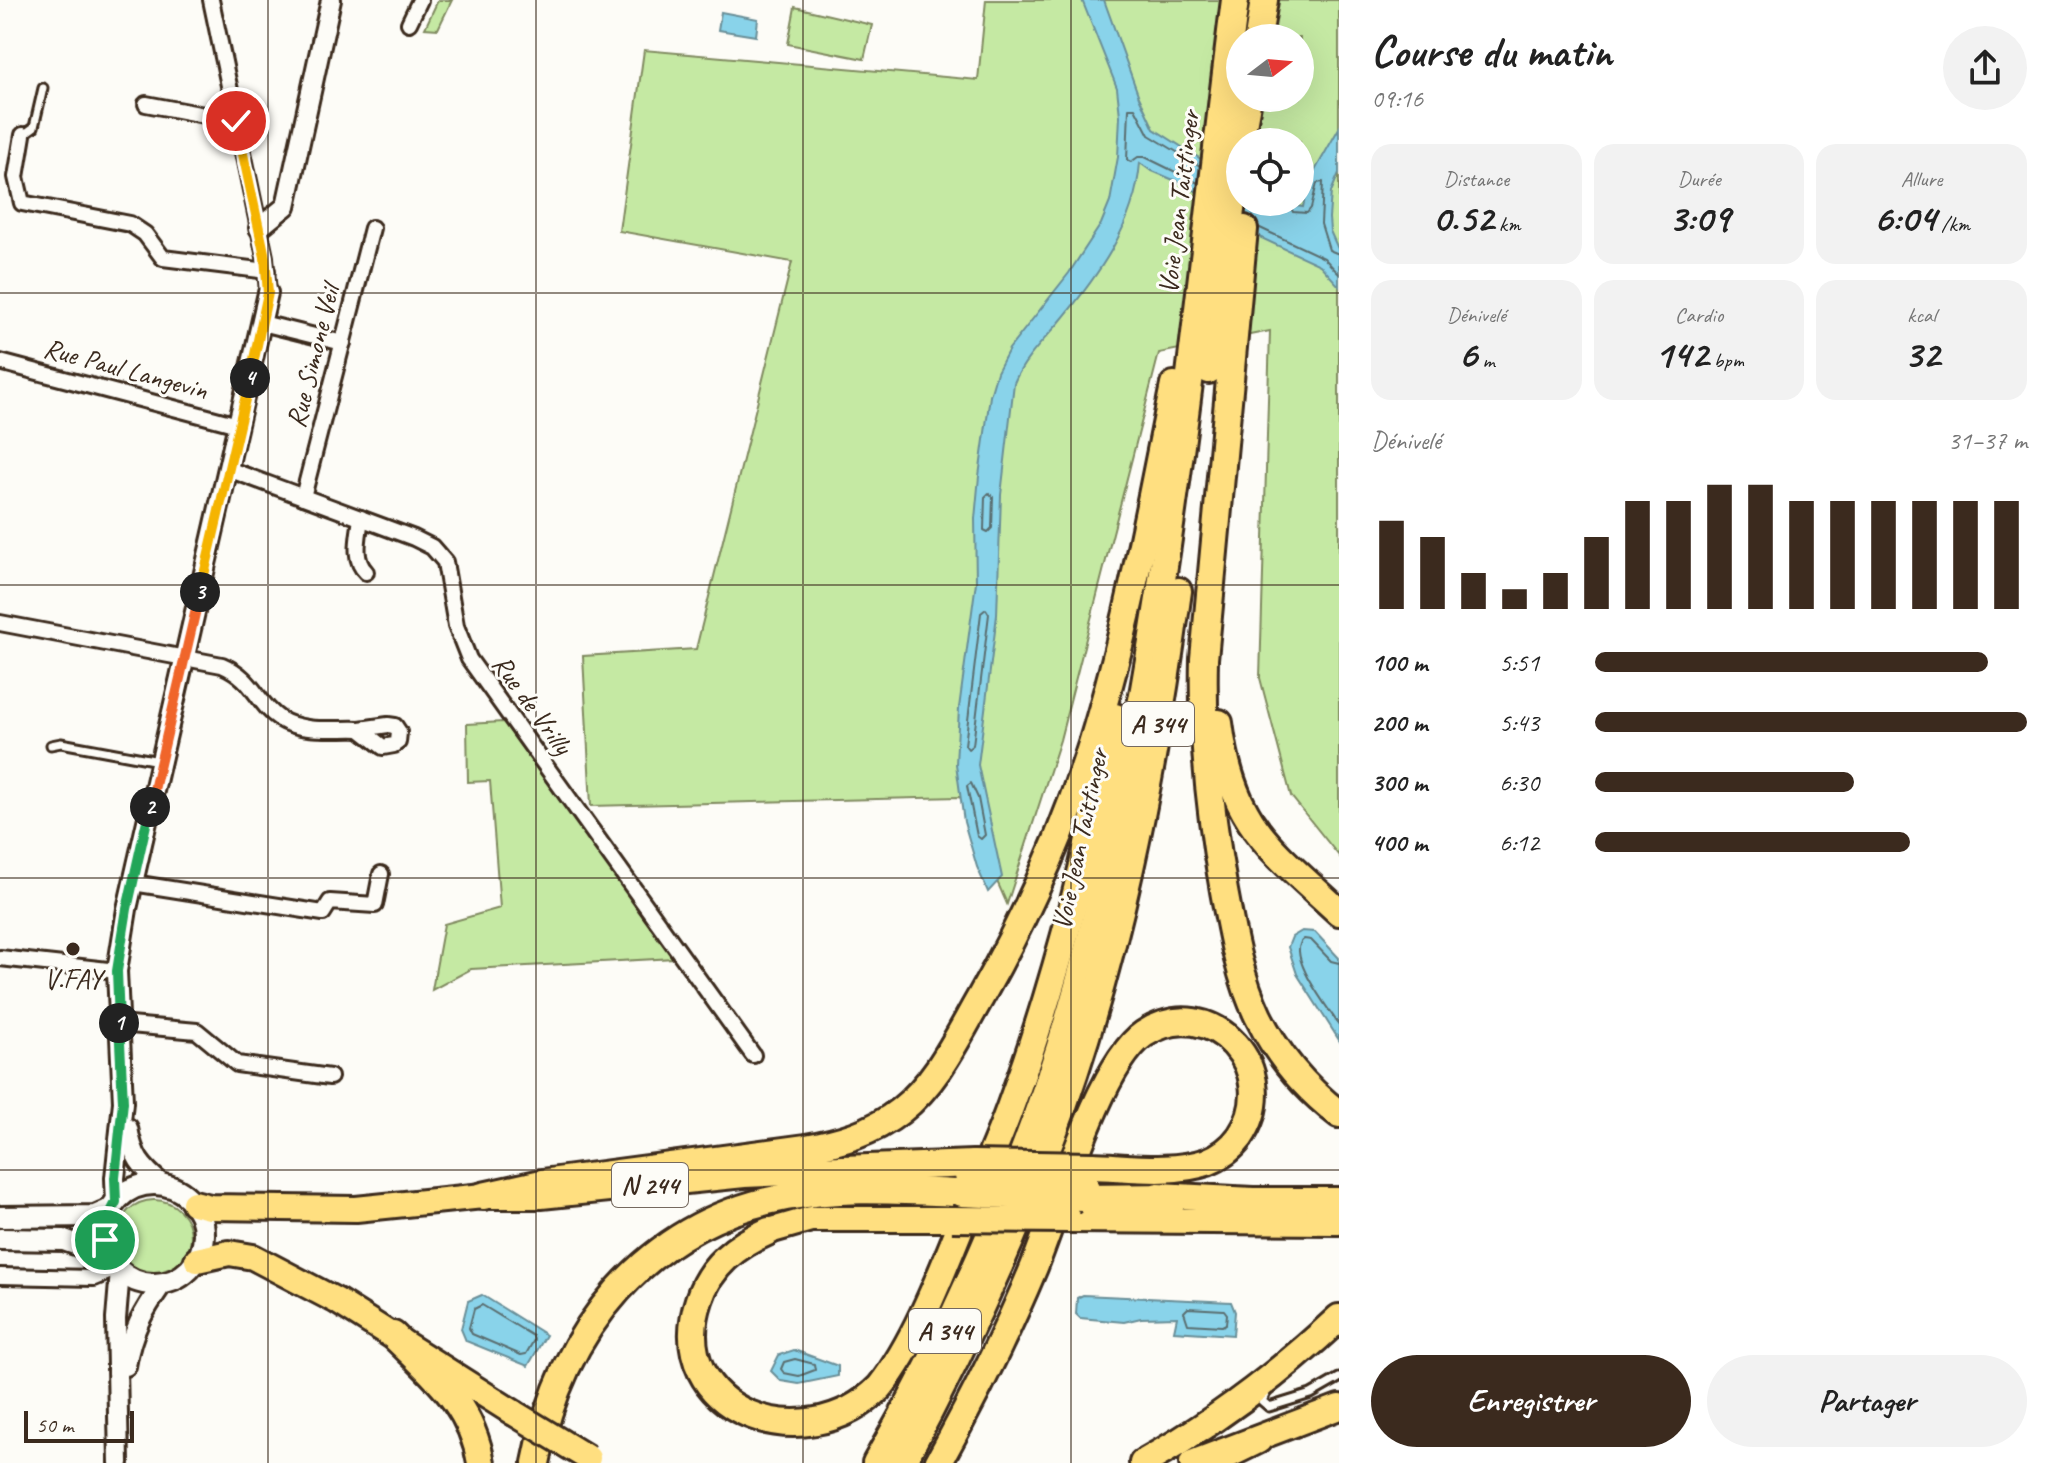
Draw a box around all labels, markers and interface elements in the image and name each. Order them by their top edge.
north arrow [1226,24,1314,112]
map controls [1226,24,1314,216]
text: Course du matin [1371,24,1612,79]
button: share [1943,26,2027,110]
text: 09:16 [1371,82,1423,115]
pin [202,87,270,155]
icon: check [214,99,258,143]
street label: Voie Jean Taittinger [1150,107,1207,296]
button: locate [1226,128,1314,216]
text: Distance [1444,165,1509,193]
text: Durée [1677,165,1721,193]
text: Allure [1901,165,1943,193]
text: 0.52 [1432,193,1494,243]
text: 3:09 [1668,193,1730,243]
text: 6:04 [1873,193,1936,243]
text: km [1494,210,1520,238]
text: /km [1936,210,1970,238]
street label: Rue Simone Veil [278,276,348,431]
text: Dénivelé [1447,301,1506,329]
text: Cardio [1675,301,1723,329]
text: kcal [1907,301,1936,329]
text: 6 [1458,329,1477,379]
text: 142 [1654,329,1708,379]
text: 32 [1904,329,1940,379]
street label: Rue Paul Langevin [40,330,212,407]
text: m [1477,346,1495,374]
text: bpm [1708,346,1744,374]
pin: 4 [230,358,270,398]
text: 4 [245,364,255,392]
text: Dénivelé [1371,424,1441,457]
text: 31–37 m [1948,424,2027,457]
pin: 3 [180,572,220,612]
text: 3 [195,578,205,606]
text: 100 m [1371,646,1427,679]
text: 5:51 [1499,646,1539,679]
street label: Rue de Vrilly [485,648,582,763]
road number: A 344 [1122,702,1194,746]
text: 200 m [1371,706,1427,739]
text: 5:43 [1499,706,1539,739]
street label: Voie Jean Taittinger [1043,743,1116,933]
text: 300 m [1371,766,1427,799]
text: 6:30 [1499,766,1539,799]
pin: 2 [130,787,170,827]
text: 2 [145,793,155,821]
text: 400 m [1371,826,1427,859]
text: 6:12 [1499,826,1539,859]
marker: V.FAY [64,940,82,958]
place label: V.FAY [44,961,106,996]
pin: 1 [99,1003,139,1043]
text: 1 [114,1009,124,1037]
road number: N 244 [612,1163,688,1207]
pin [71,1206,139,1274]
icon: arrive [83,1218,127,1262]
road number: A 344 [909,1309,981,1353]
button: Enregistrer [1371,1355,1691,1447]
button: Partager [1707,1355,2027,1447]
scale bar [24,1407,134,1443]
text: 50 m [36,1411,73,1439]

